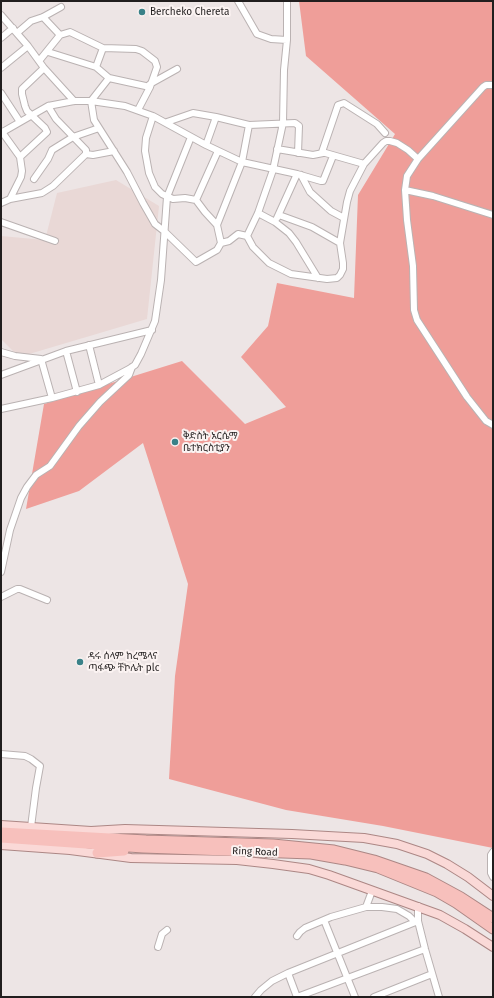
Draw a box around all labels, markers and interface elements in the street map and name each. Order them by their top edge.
place label: Bercheko Chereta [150,6,229,18]
marker: Bercheko Chereta [137,7,147,17]
place label: ቅድስት አርሴማ ቤተክርስቲያን [183,430,238,454]
marker: ቅድስት አርሴማ ቤተክርስቲያን [170,437,180,447]
place label: ዳሩ ሰላም ከረሜላና ጣፋጭ ቸኮሌት plc [88,650,159,674]
marker: ዳሩ ሰላም ከረሜላና ጣፋጭ ቸኮሌት plc [75,657,85,667]
street label: Ring Road [232,845,278,859]

